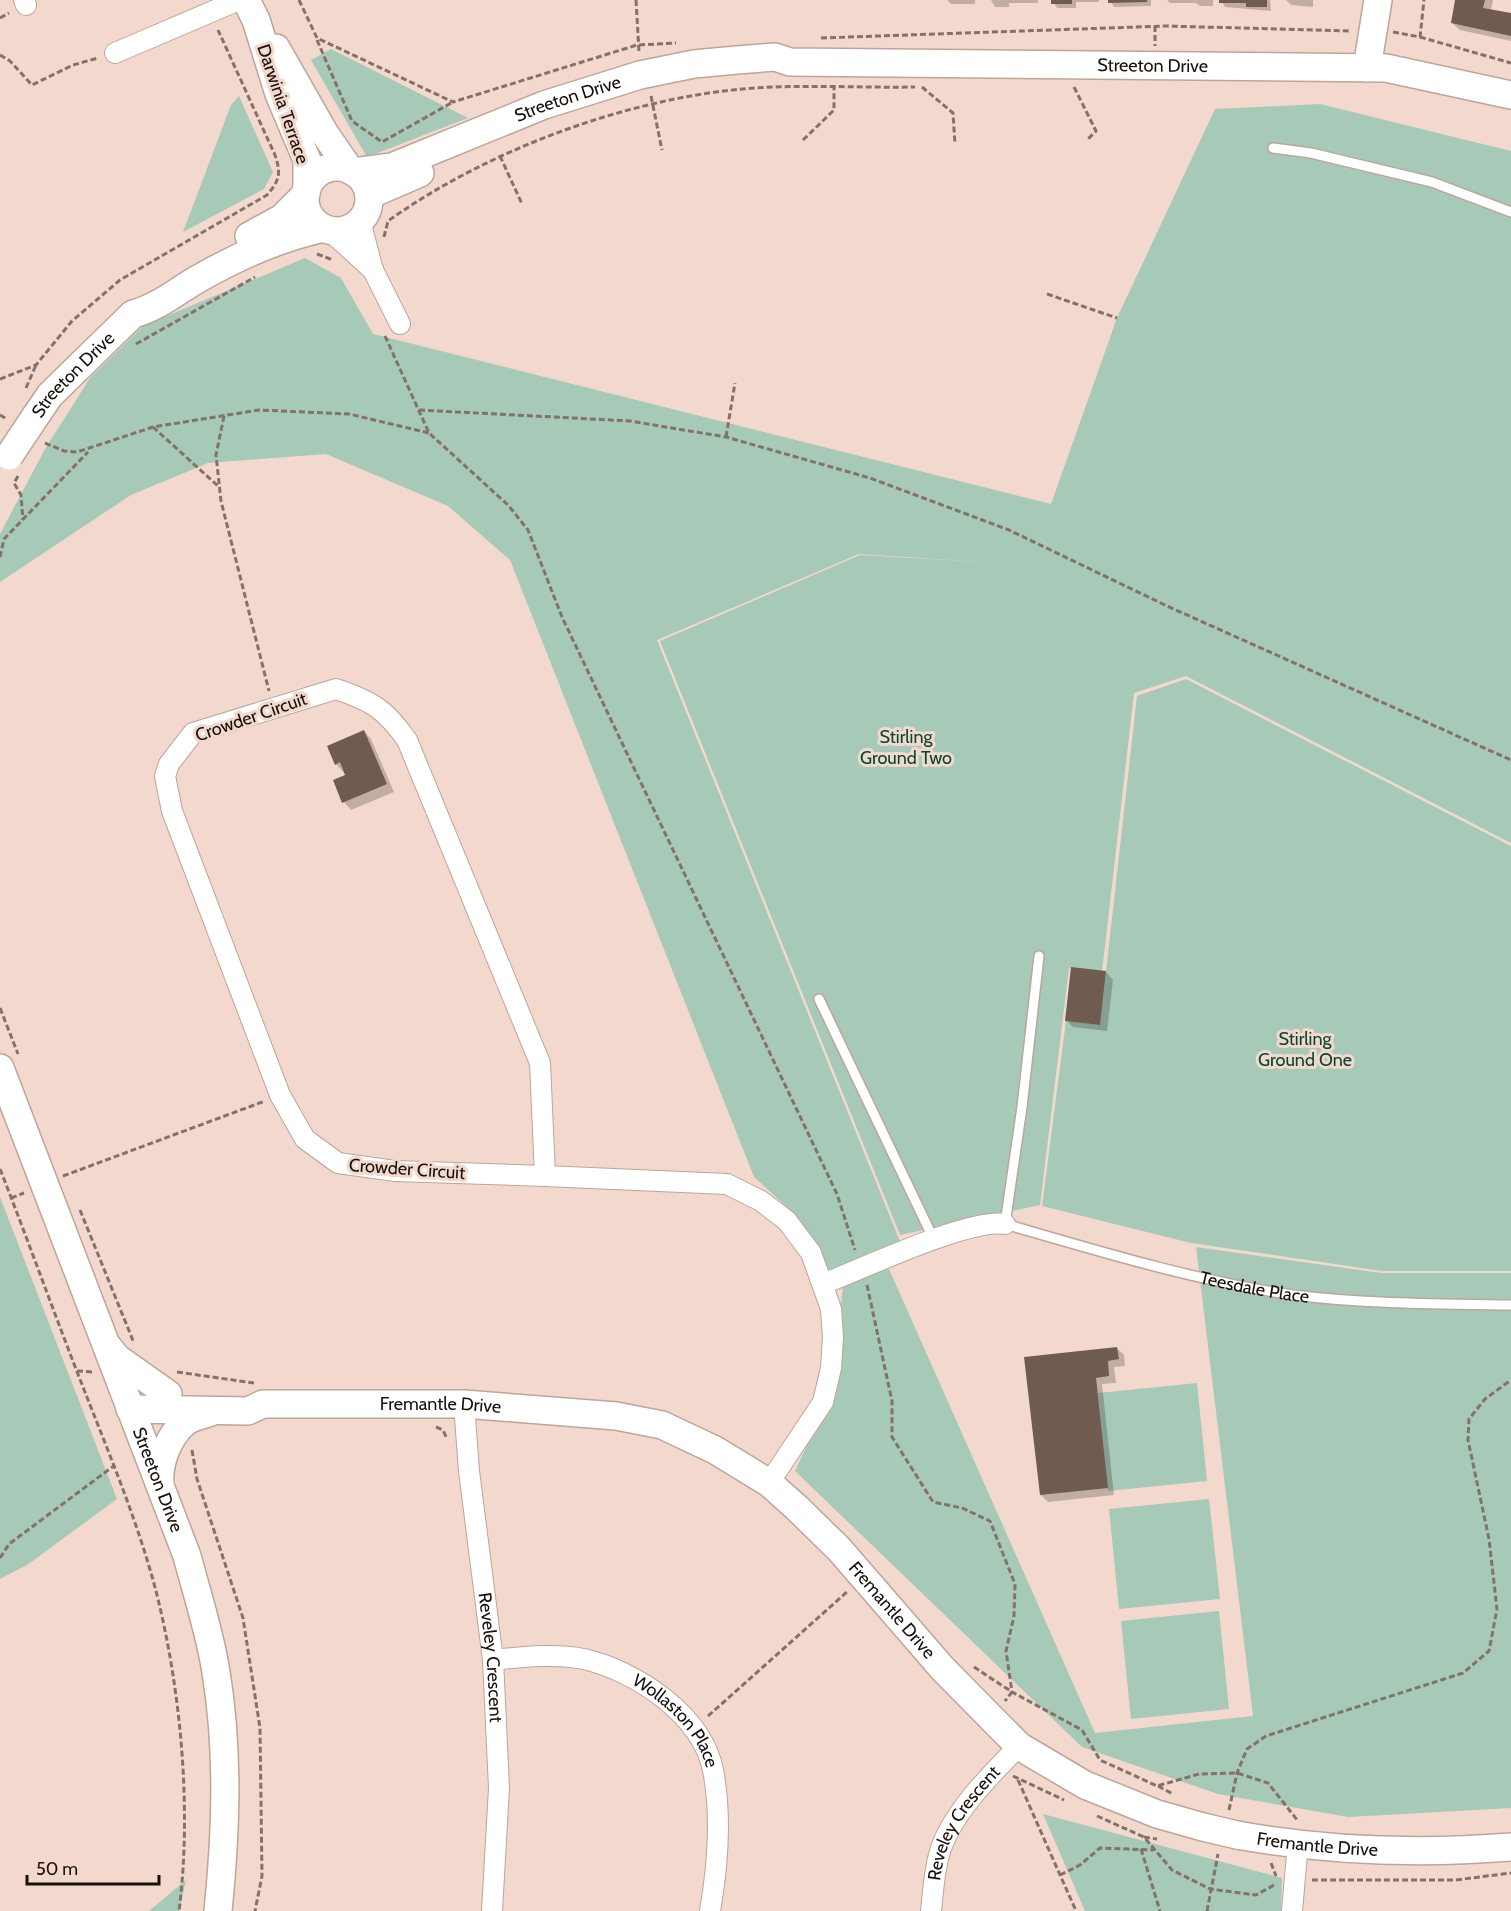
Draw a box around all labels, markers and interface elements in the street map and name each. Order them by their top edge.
street label: Darwinia Terrace [252,41,314,167]
street label: Streeton Drive [1097,54,1208,77]
street label: Streeton Drive [511,71,624,127]
street label: Streeton Drive [27,327,119,422]
street label: Crowder Circuit [192,688,310,746]
park label: Stirling Ground Two [860,726,952,769]
park label: Stirling Ground One [1258,1028,1352,1071]
street label: Crowder Circuit [348,1154,466,1184]
street label: Teesdale Place [1198,1267,1310,1308]
street label: Fremantle Drive [380,1393,502,1418]
street label: Streeton Drive [128,1424,188,1535]
street label: Fremantle Drive [844,1557,940,1663]
street label: Reveley Crescent [474,1591,507,1723]
street label: Wollaston Place [629,1669,723,1770]
street label: Reveley Crescent [923,1761,1005,1882]
street label: Fremantle Drive [1255,1827,1378,1861]
scale bar [27,1848,159,1886]
text: 50 m [36,1858,78,1880]

